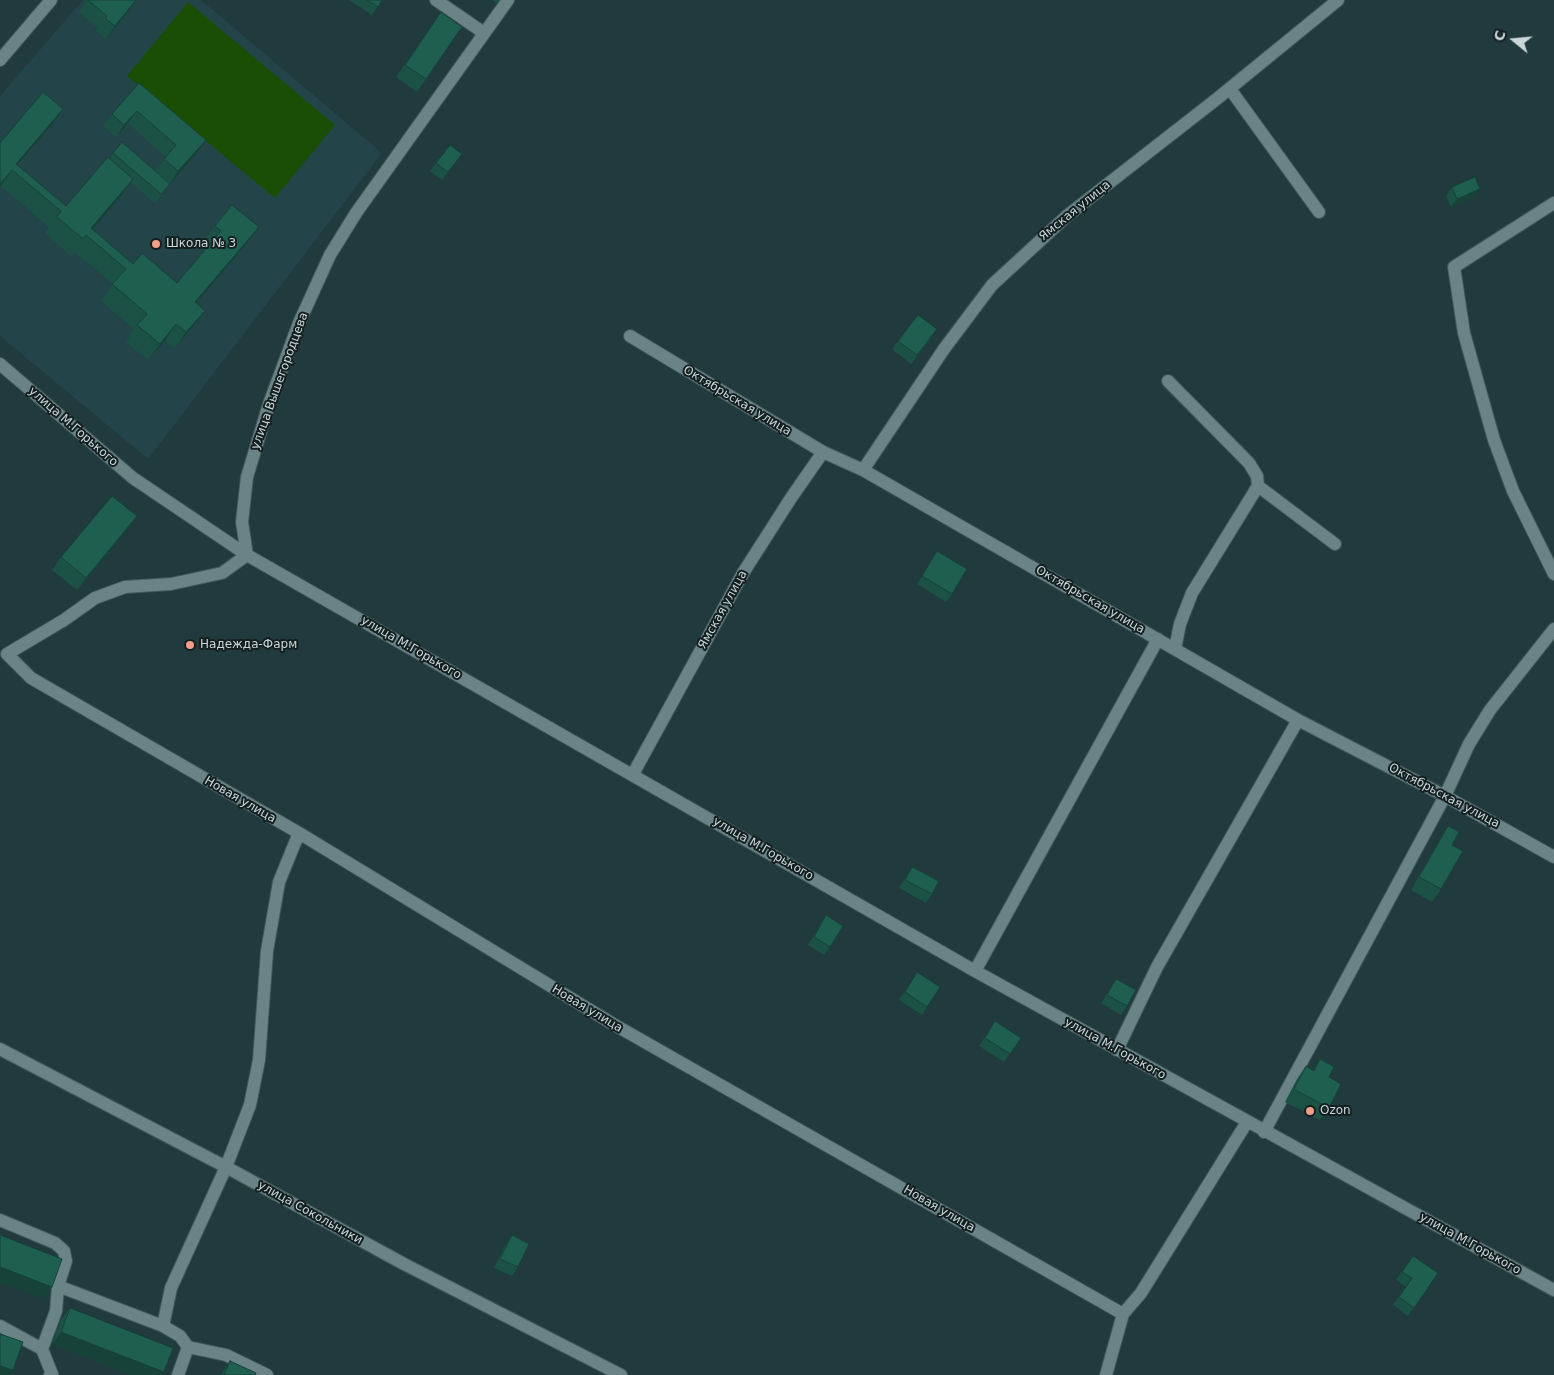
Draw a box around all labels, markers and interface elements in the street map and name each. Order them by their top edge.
north arrow [1489,15,1539,65]
text: С [1491,28,1509,43]
street label: Ямская улица [1036,178,1114,244]
place label: Школа № 3 [166,237,236,251]
marker: Школа № 3 [150,238,162,250]
street label: улица Вышегородцева [248,310,312,452]
street label: Октябрьская улица [680,363,794,439]
street label: улица М.Горького [25,384,121,470]
street label: Октябрьская улица [1033,563,1147,637]
street label: Ямская улица [695,568,751,652]
street label: улица М.Горького [358,613,464,683]
place label: Надежда-Фарм [200,638,297,652]
marker: Надежда-Фарм [184,639,196,651]
street label: Октябрьская улица [1386,761,1502,831]
street label: Новая улица [202,774,278,826]
street label: улица М.Горького [710,814,816,884]
street label: Новая улица [549,982,625,1036]
street label: улица М.Горького [1062,1015,1168,1083]
place label: Ozon [1320,1104,1351,1118]
marker: Ozon [1304,1105,1316,1117]
street label: улица Сокольники [255,1178,365,1248]
street label: Новая улица [901,1183,977,1235]
street label: улица М.Горького [1417,1210,1523,1278]

